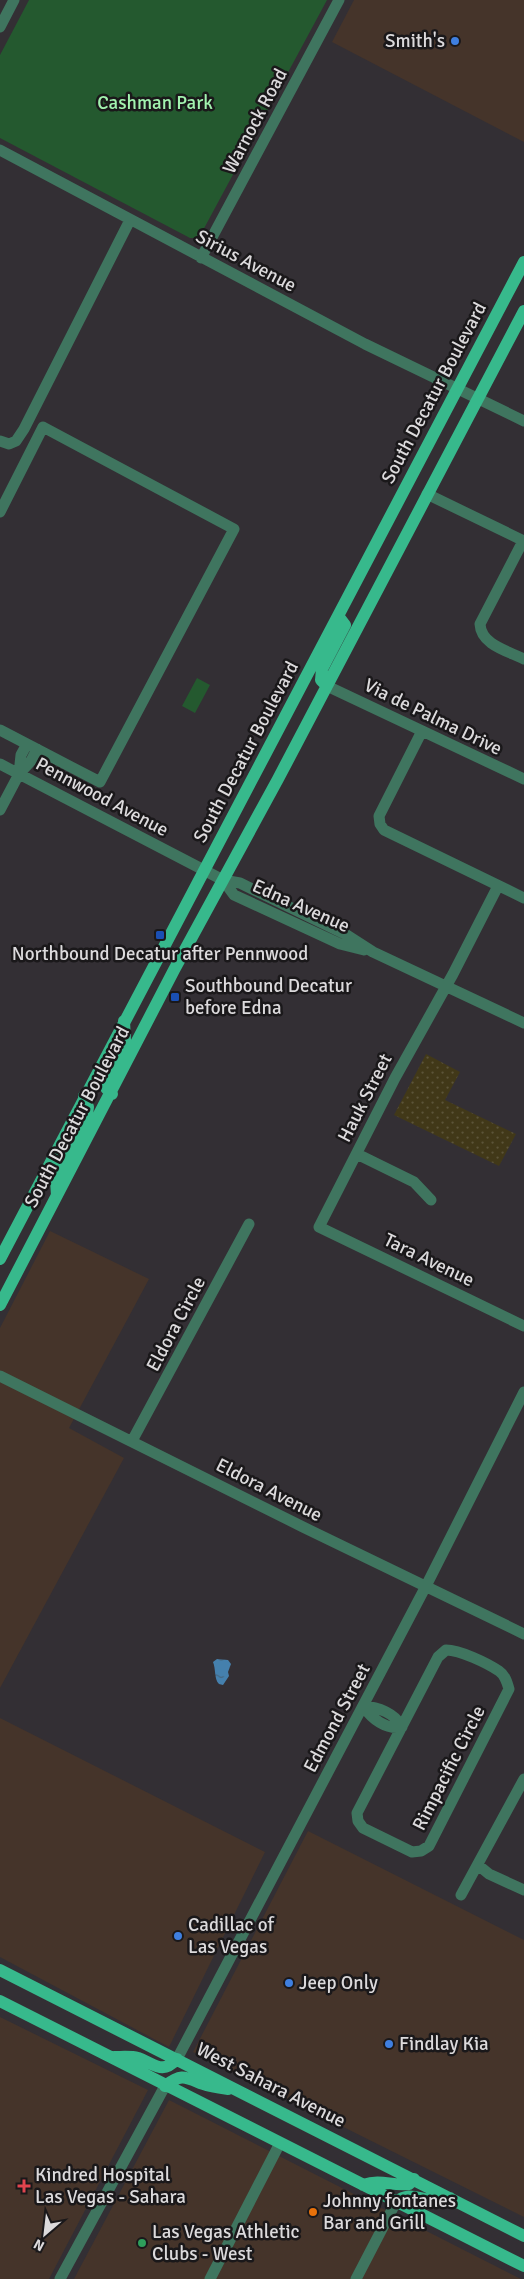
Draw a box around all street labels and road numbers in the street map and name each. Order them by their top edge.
street label: Warnock Road [217,64,293,178]
street label: Sirius Avenue [192,224,300,298]
street label: South Decatur Boulevard [376,298,492,488]
street label: South Decatur Boulevard [188,657,304,847]
street label: Via de Palma Drive [360,673,506,761]
street label: Pennwood Avenue [31,752,173,842]
street label: Edna Avenue [249,874,353,938]
street label: South Decatur Boulevard [19,1022,135,1212]
street label: Hauk Street [333,1049,398,1146]
street label: Tara Avenue [380,1228,478,1292]
street label: Eldora Circle [141,1272,211,1376]
street label: Eldora Avenue [212,1453,326,1527]
street label: Edmond Street [298,1659,376,1777]
street label: Rimpacific Circle [407,1702,491,1834]
street label: West Sahara Avenue [192,2037,350,2133]

